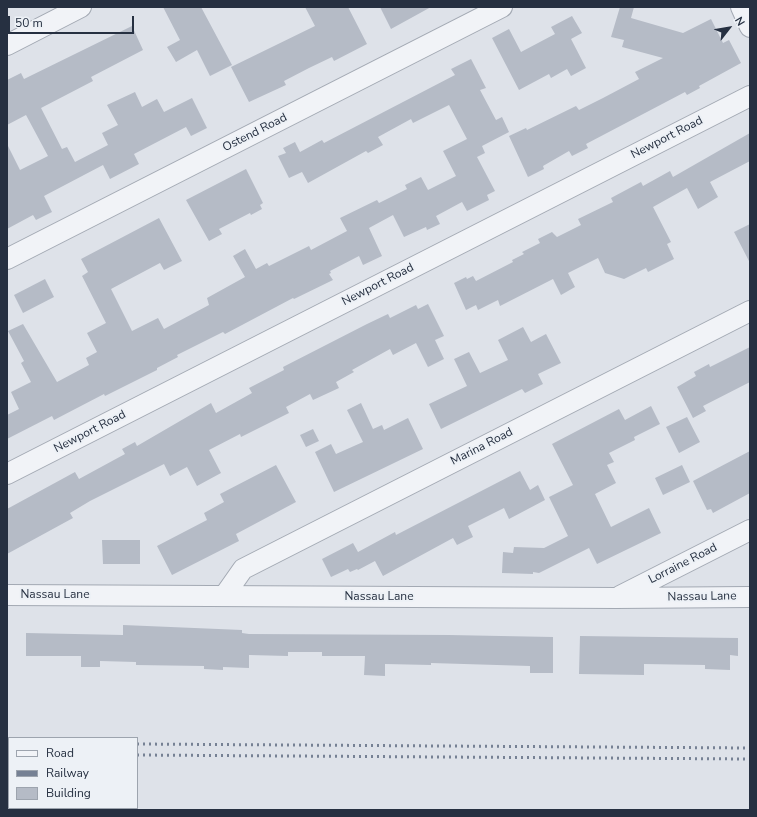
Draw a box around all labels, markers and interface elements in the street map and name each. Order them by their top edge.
scale bar [10,8,136,34]
north arrow [709,8,749,48]
text: N [731,14,748,29]
text: 50 m [15,15,43,31]
street label: Ostend Road [220,111,290,155]
street label: Newport Road [629,114,705,162]
street label: Newport Road [340,261,416,309]
street label: Newport Road [52,408,128,456]
street label: Marina Road [448,425,516,469]
street label: Lorraine Road [646,541,720,587]
street label: Nassau Lane [20,588,90,602]
street label: Nassau Lane [667,589,737,605]
street label: Nassau Lane [344,590,414,604]
legend [8,737,138,809]
text: Road [46,745,74,761]
text: Railway [46,765,89,781]
text: Building [46,785,91,801]

